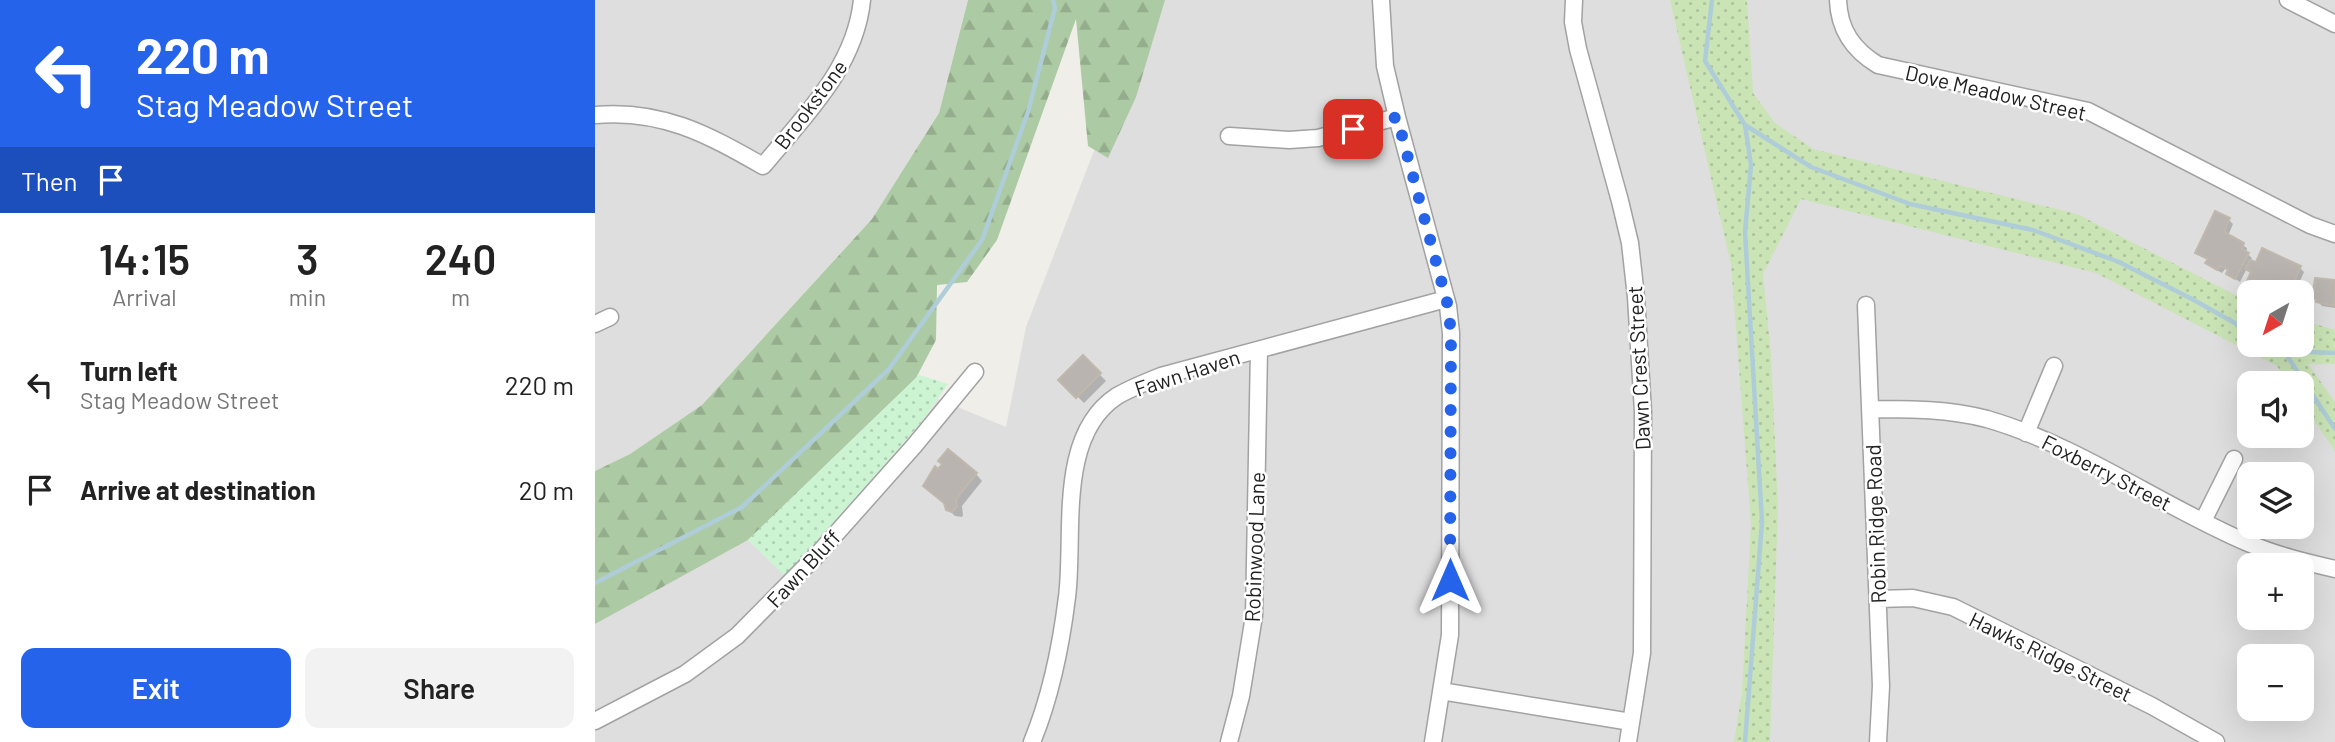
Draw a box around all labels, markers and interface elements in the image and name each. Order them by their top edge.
text: 220 m [136,25,270,84]
icon: left [21,28,112,119]
street label: Brookstone [768,54,852,154]
street label: Dove Meadow Street [1903,59,2089,125]
text: Stag Meadow Street [136,85,413,123]
pin [1323,99,1383,159]
icon: arrive [1334,110,1372,148]
icon: arrive [92,161,130,199]
text: Then [21,165,78,196]
text: 14:15 [99,233,190,283]
text: 3 [296,233,319,283]
text: 240 [425,233,496,283]
north arrow [2237,280,2313,357]
map controls [2237,280,2314,721]
text: Arrival [112,283,177,311]
text: min [289,283,326,311]
text: m [451,283,470,311]
street label: Dawn Crest Street [1621,285,1655,451]
street label: Fawn Haven [1131,343,1243,401]
text: Turn left [80,355,178,386]
icon: left [21,366,59,404]
text: 220 m [505,369,574,400]
button: sound [2237,371,2314,448]
text: Stag Meadow Street [80,386,279,414]
street label: Foxberry Street [2038,429,2176,515]
street label: Robin Ridge Road [1860,444,1890,604]
button: layers [2237,462,2314,539]
icon: arrive [21,471,59,509]
street label: Robinwood Lane [1239,471,1269,623]
text: Arrive at destination [80,474,316,505]
text: 20 m [519,474,574,505]
street label: Fawn Bluff [761,524,845,612]
position arrow [1413,543,1487,617]
button: + [2237,553,2314,630]
street label: Hawks Ridge Street [1966,606,2136,706]
button: − [2237,644,2314,721]
button: Exit [21,648,291,728]
button: Share [305,648,574,728]

